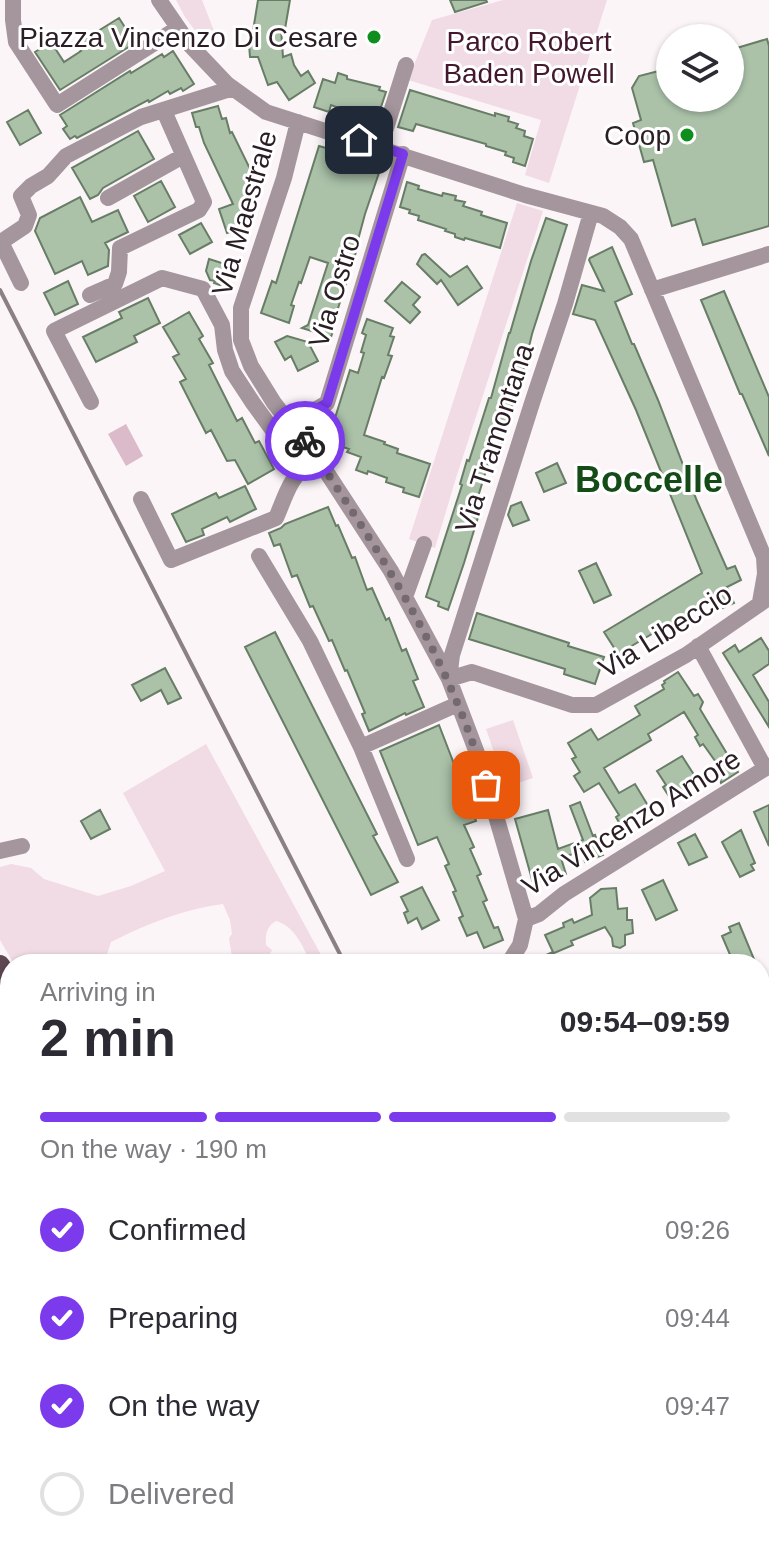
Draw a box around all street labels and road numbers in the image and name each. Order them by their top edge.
street label: Via Maestrale [206,127,283,299]
street label: Via Ostro [303,231,366,351]
street label: Via Tramontana [449,339,540,537]
street label: Via Libeccio [593,578,737,684]
street label: Via Vincenzo Amore [517,743,746,902]

